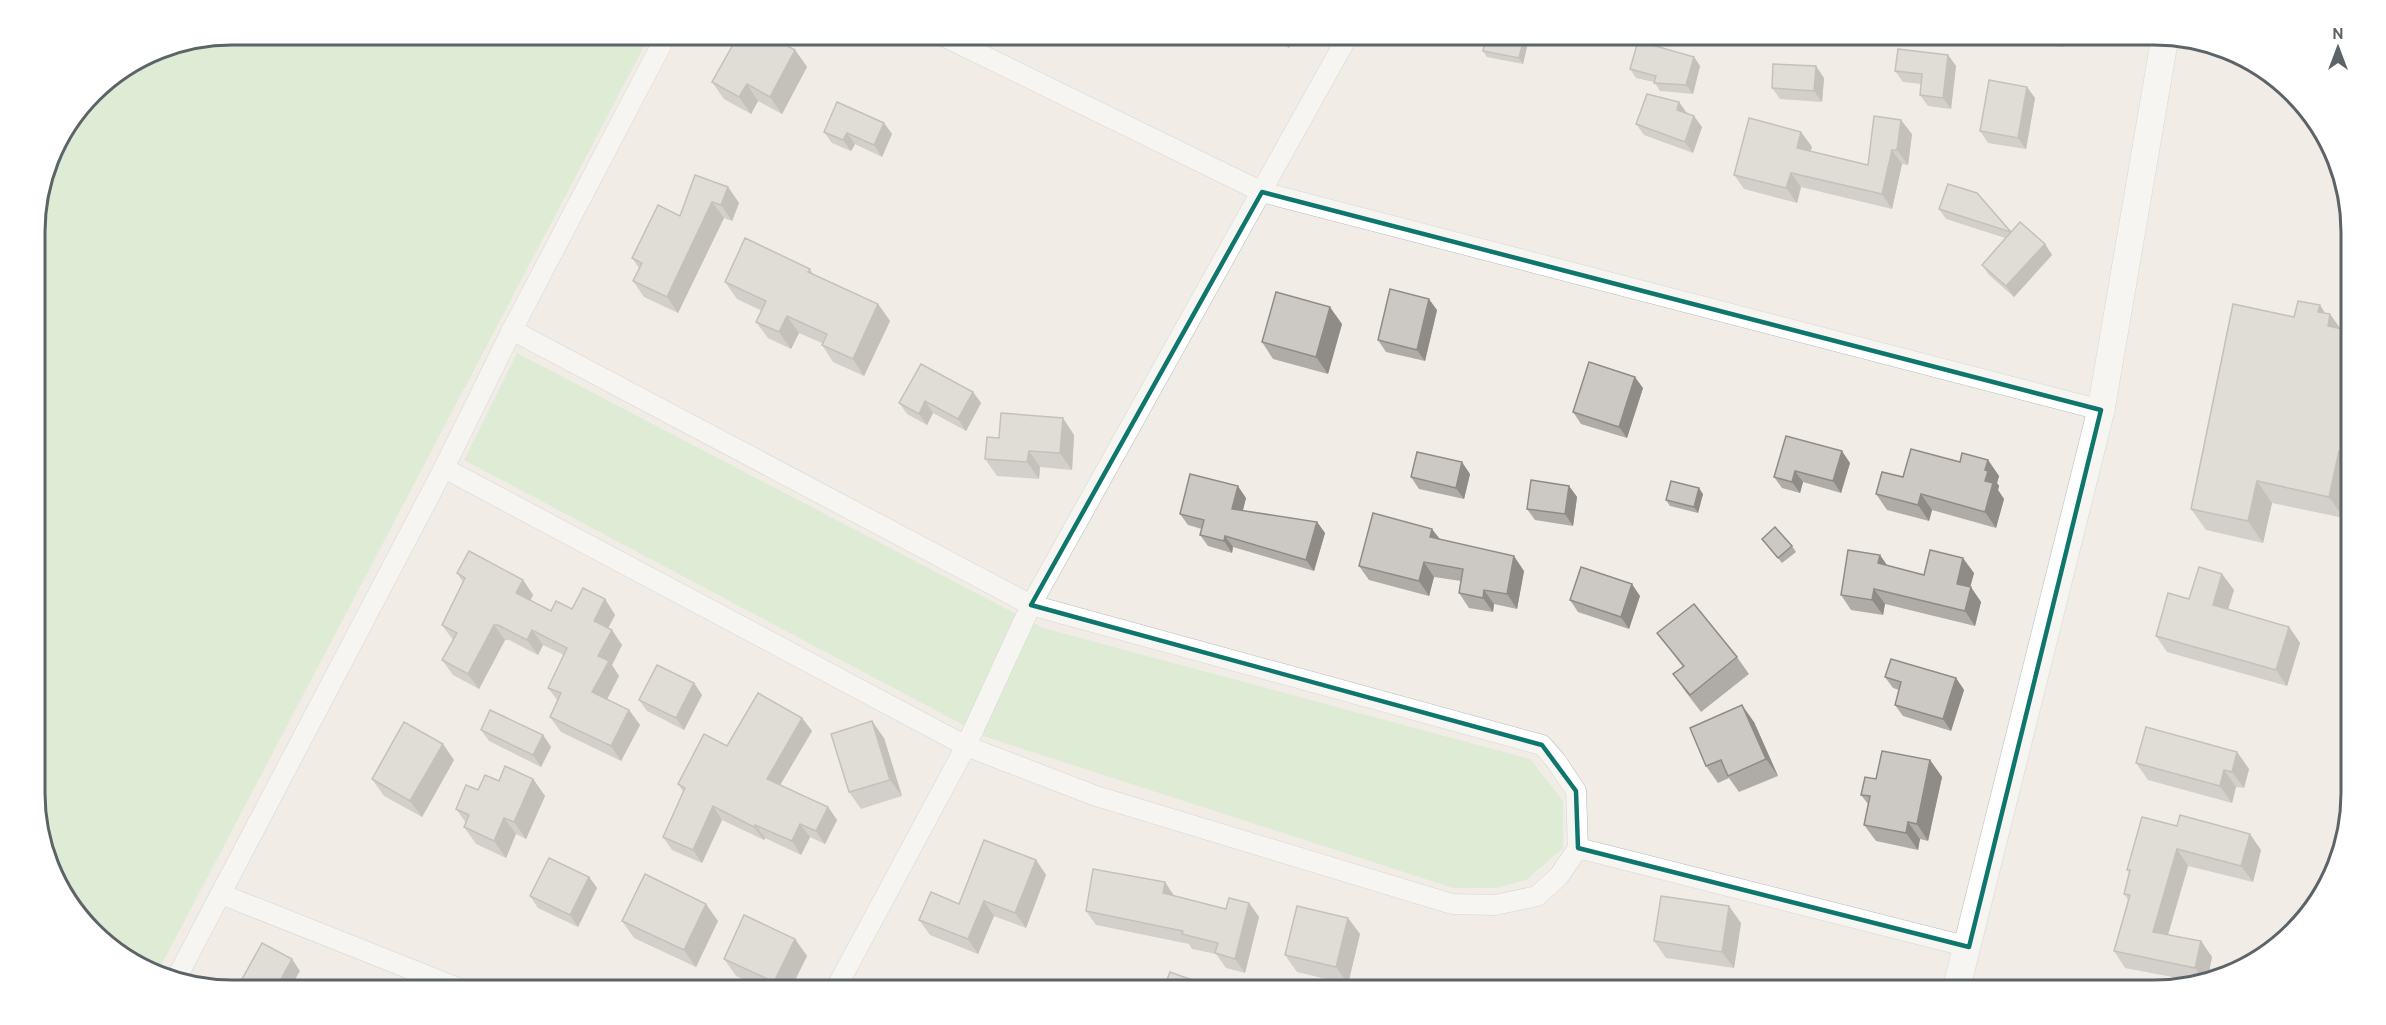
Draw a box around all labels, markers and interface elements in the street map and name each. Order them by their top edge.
north arrow [2308,18,2368,78]
text: N [2332,24,2344,43]

